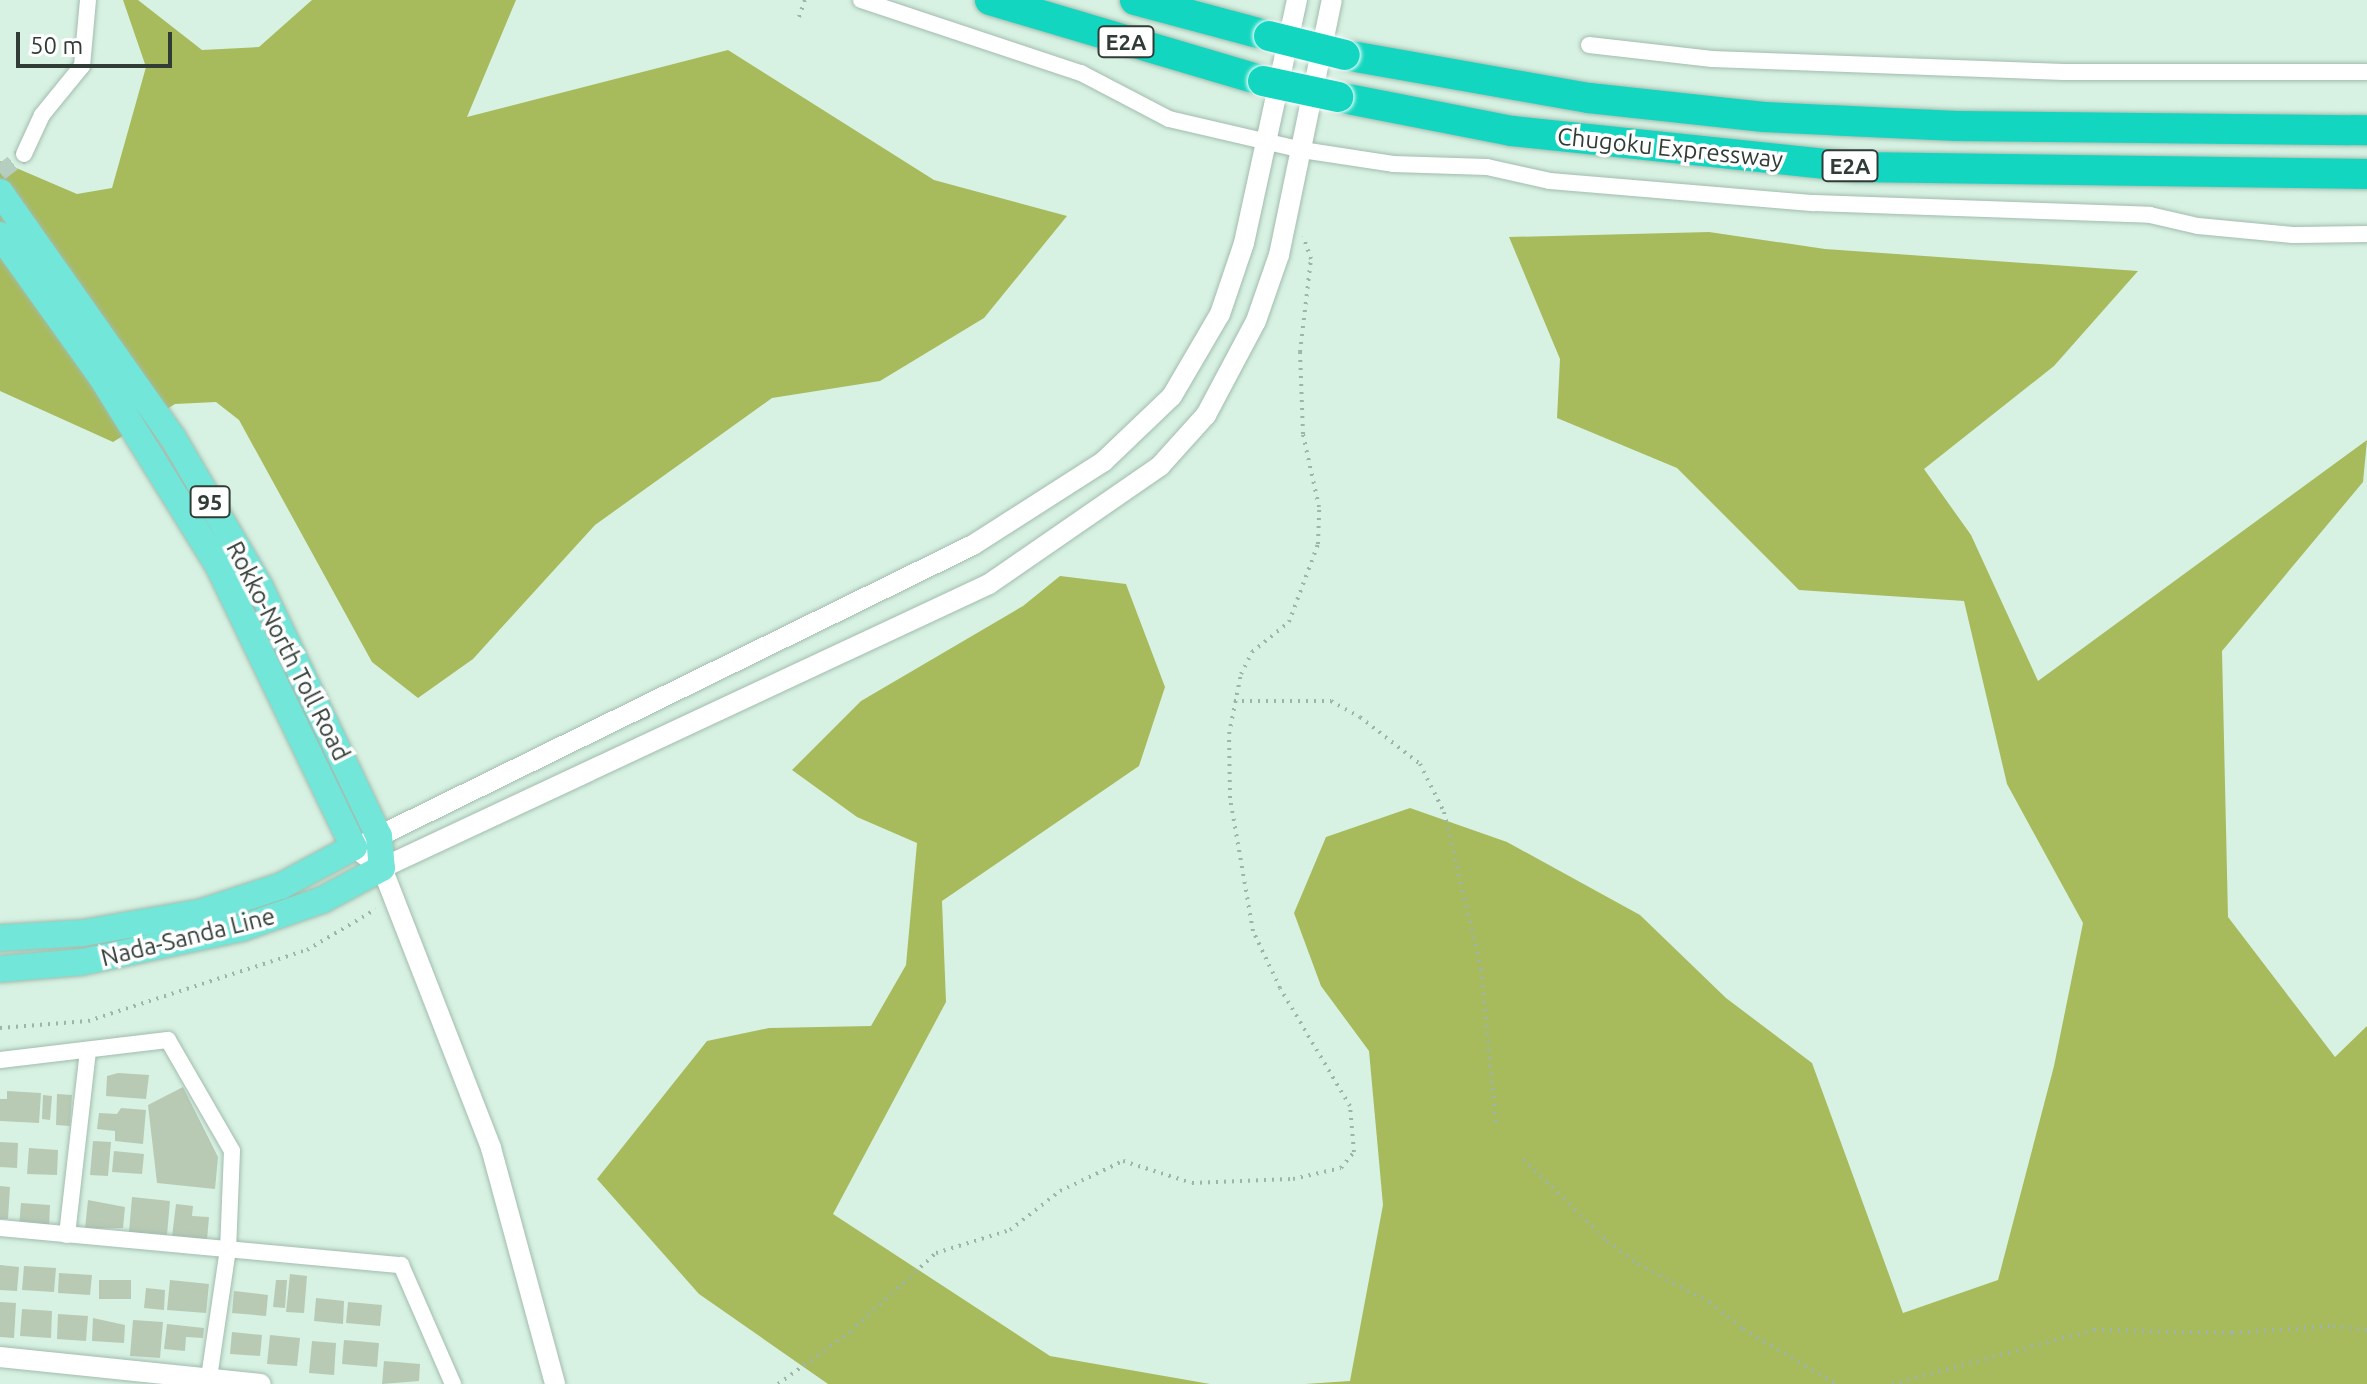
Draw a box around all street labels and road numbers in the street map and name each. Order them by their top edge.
road number: E2A [1096,24,1156,60]
street label: Chugoku Expressway [1556,122,1784,174]
road number: E2A [1820,148,1880,184]
road number: 95 [188,484,232,520]
street label: Rokko-North Toll Road [220,537,356,765]
street label: Nada-Sanda Line [98,901,278,973]

